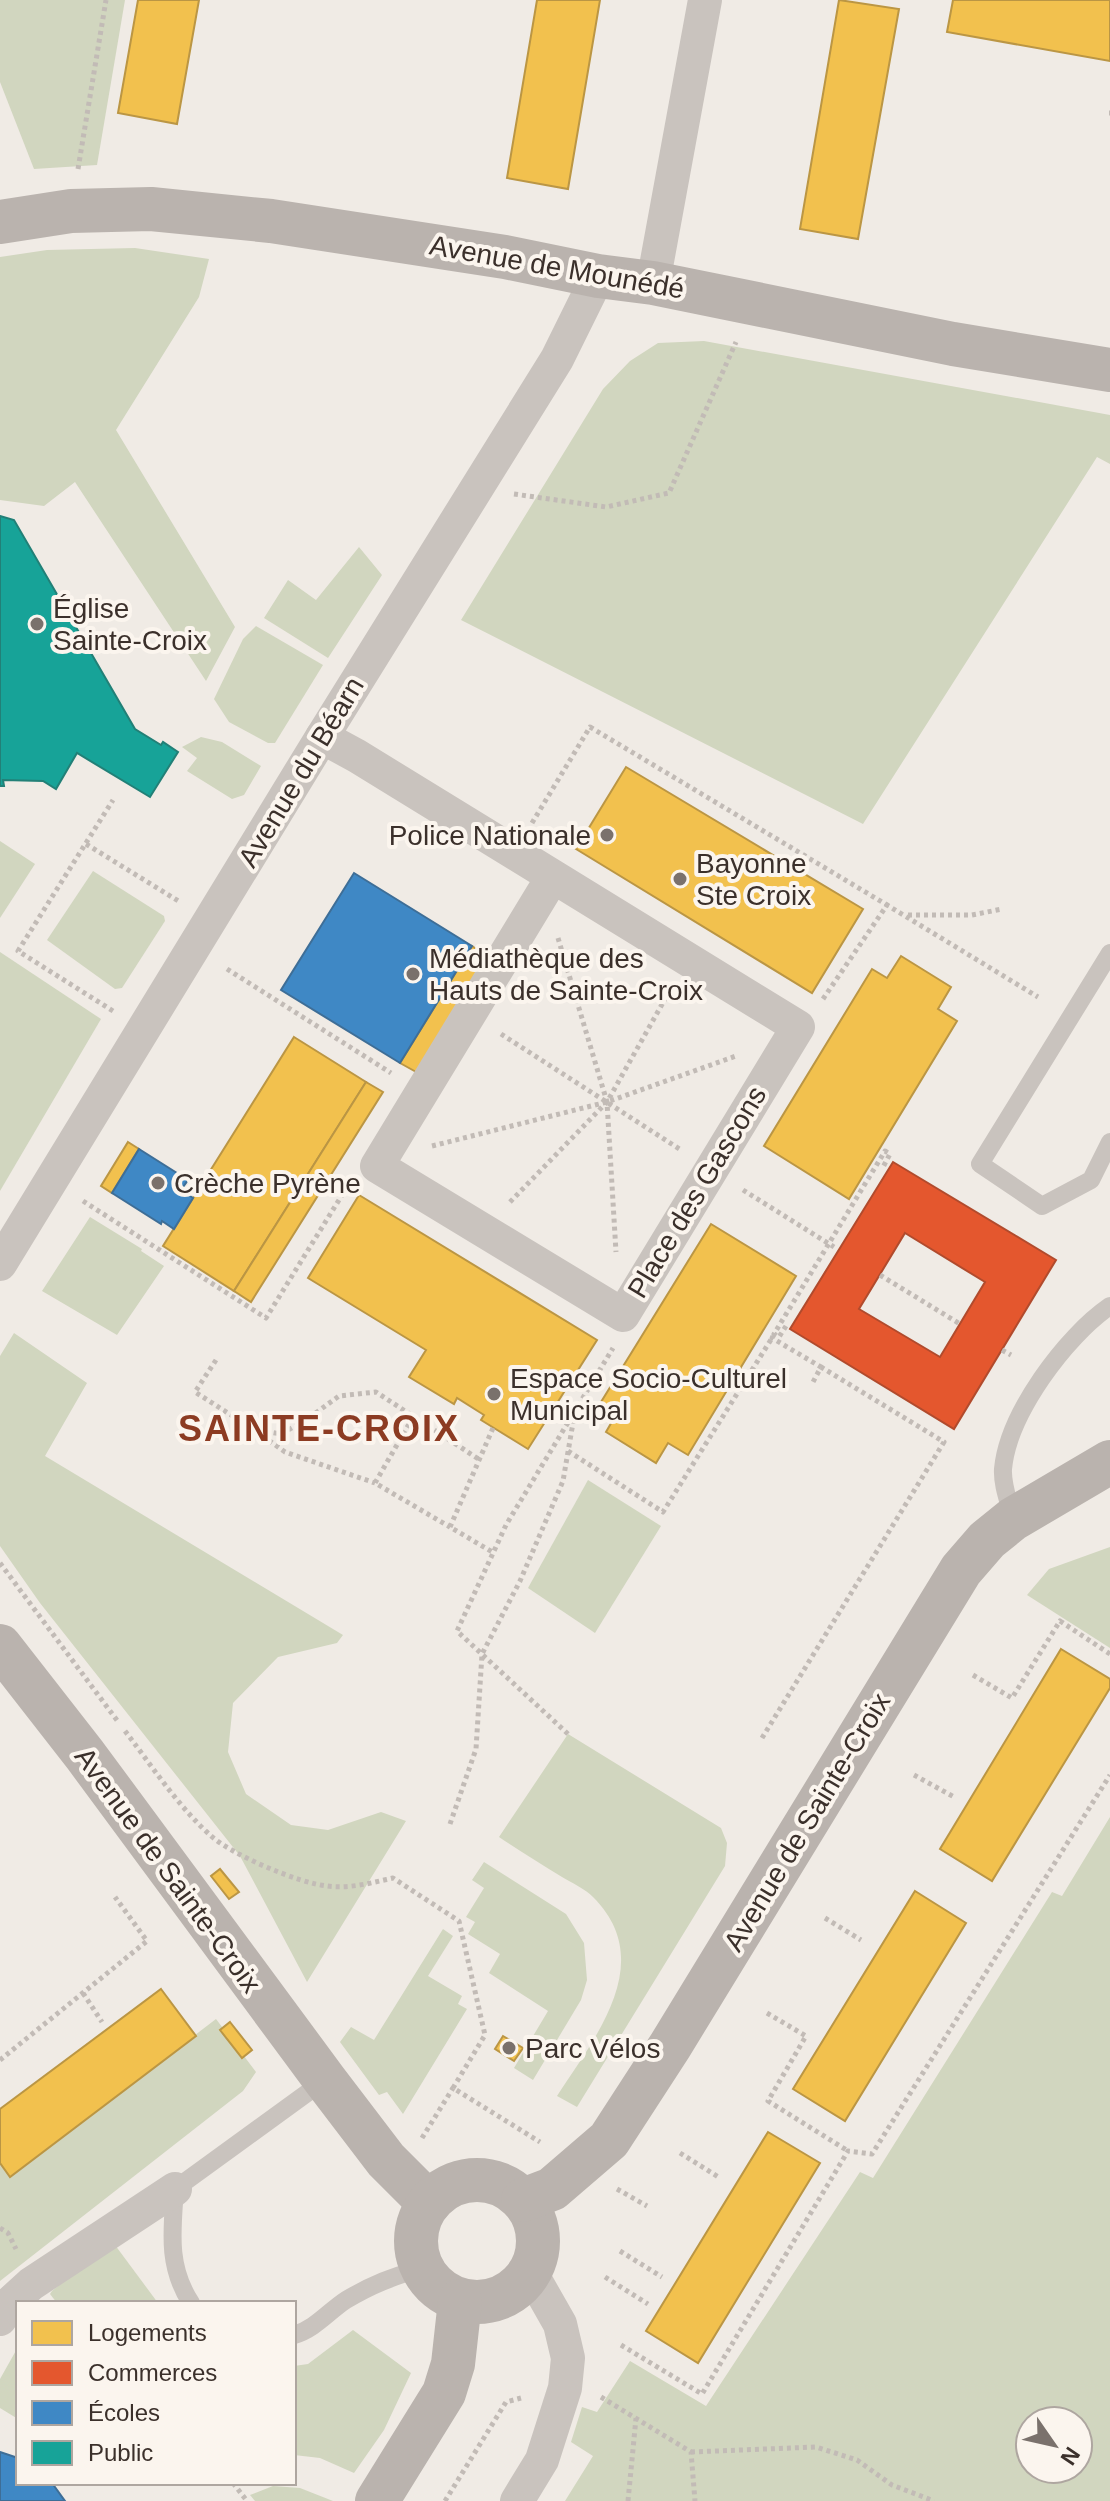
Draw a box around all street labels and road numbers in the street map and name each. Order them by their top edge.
street label: Avenue de Mounédé [427,229,687,305]
street label: Avenue du Béarn [232,671,370,873]
street label: Place des Gascons [622,1081,772,1303]
street label: Avenue de Sainte-Croix [718,1687,896,1957]
street label: Avenue de Sainte-Croix [69,1741,267,1999]

